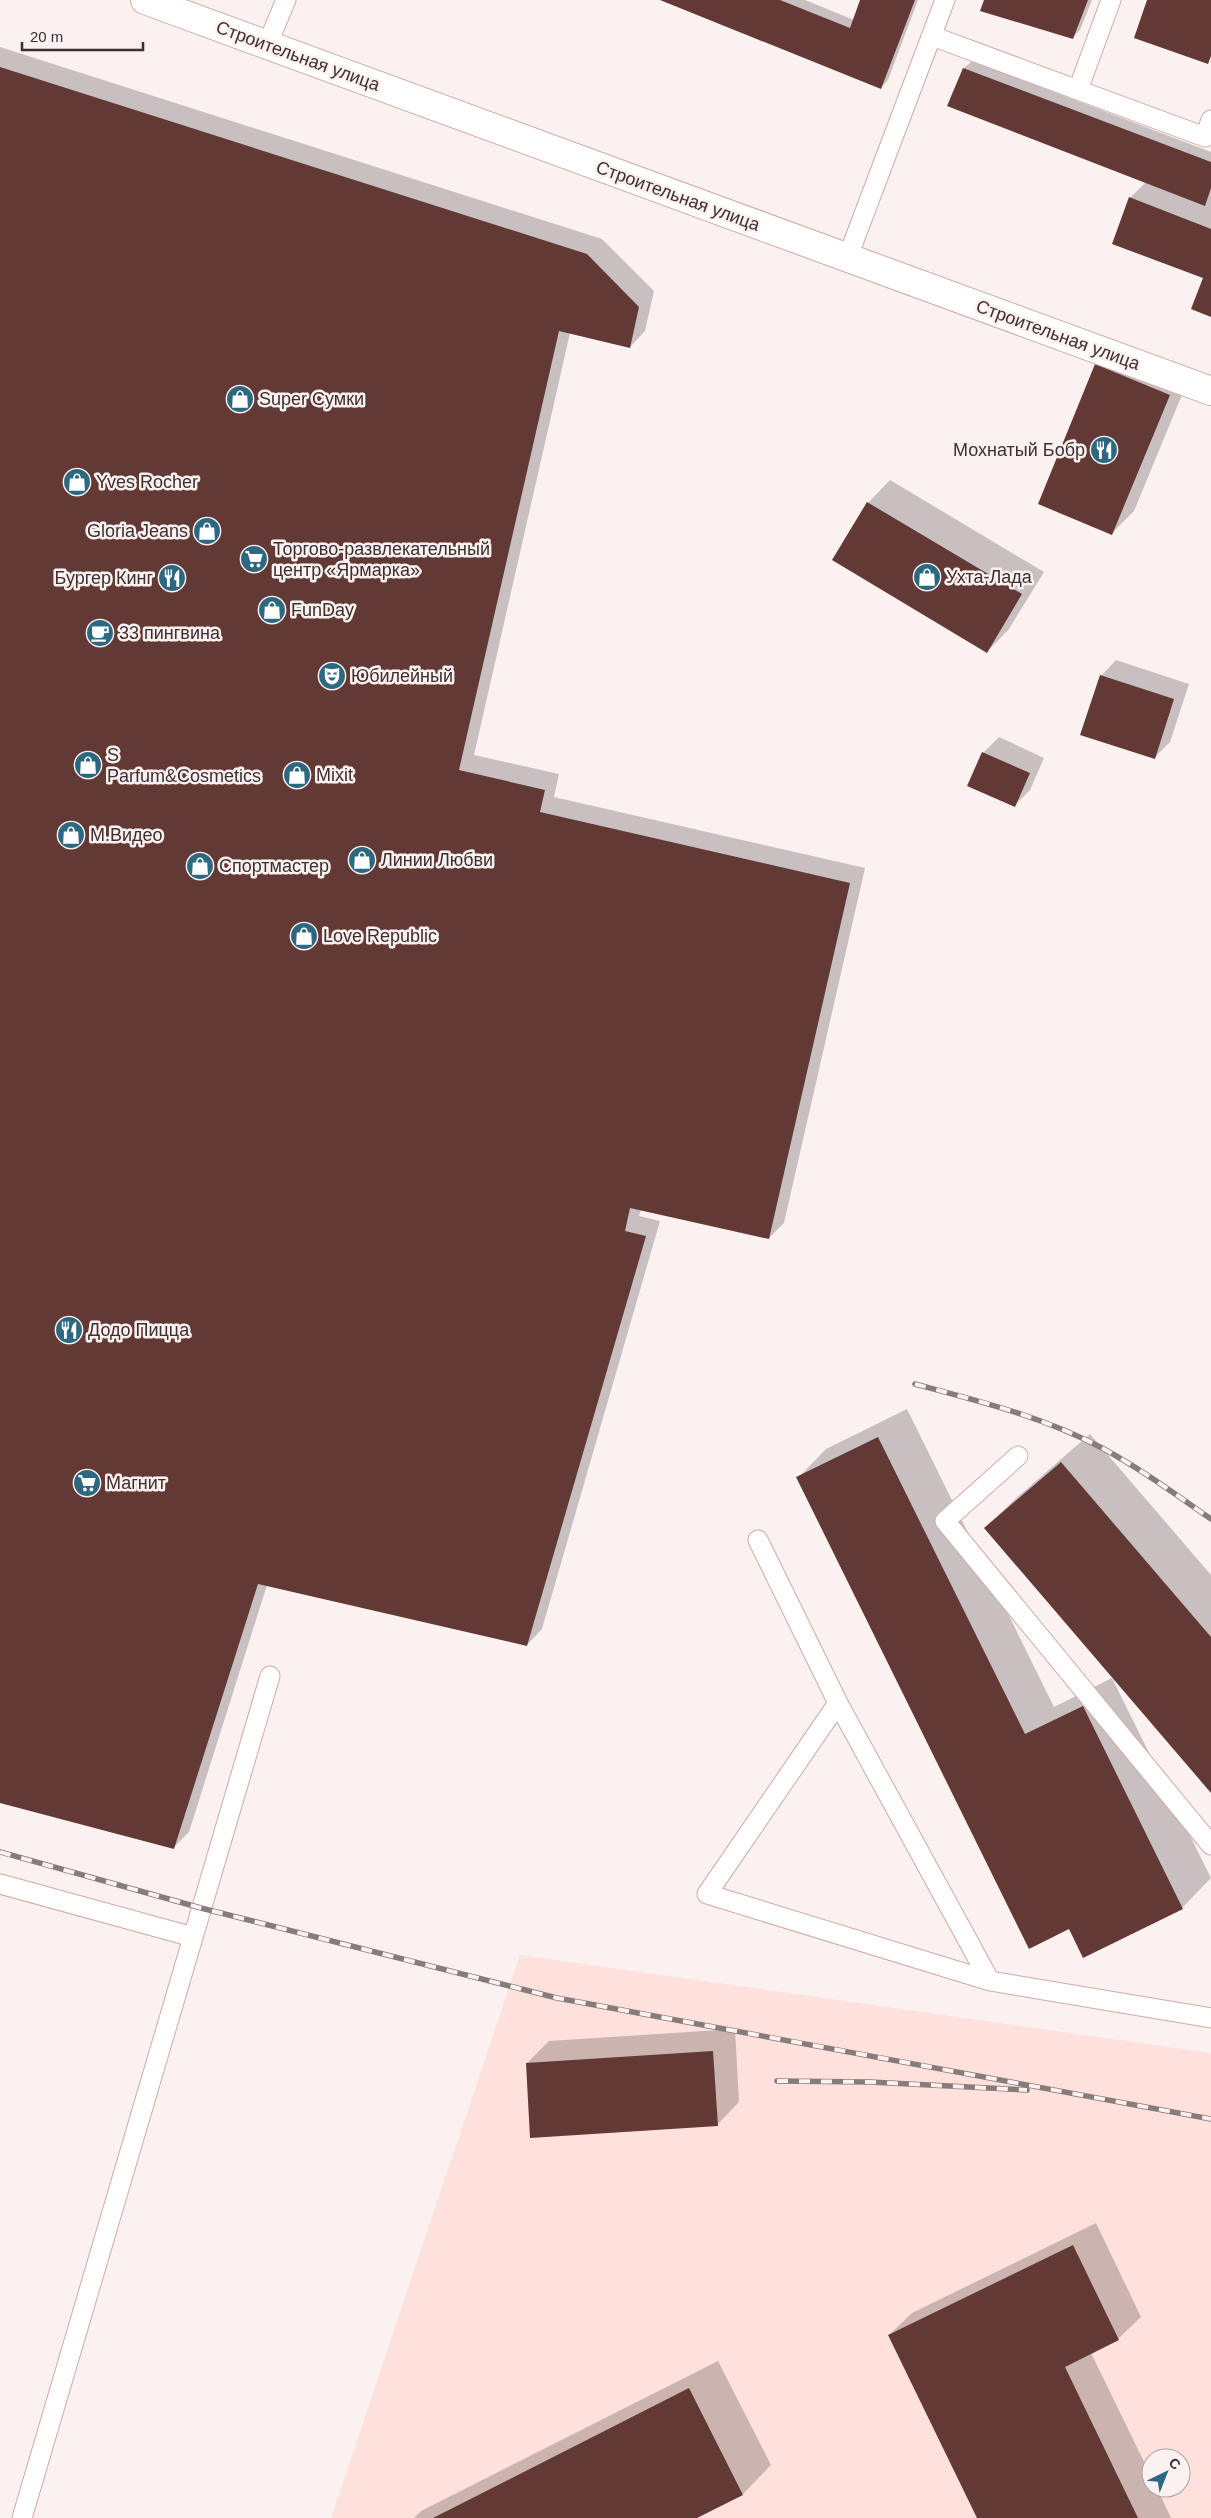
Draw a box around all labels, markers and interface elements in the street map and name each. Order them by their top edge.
street label: Строительная улица [213,17,384,95]
scale bar [22,20,144,52]
text: 20 m [30,28,63,45]
street label: Строительная улица [593,157,764,235]
street label: Строительная улица [973,296,1144,374]
shop icon: Super Сумки [225,384,255,414]
place label: Super Сумки [259,389,364,409]
restaurant icon: Мохнатый Бобр [1089,435,1119,465]
place label: Мохнатый Бобр [953,440,1085,460]
shop icon: Yves Rocher [62,467,92,497]
place label: Yves Rocher [96,472,198,492]
shop icon: Gloria Jeans [192,516,222,546]
place label: Gloria Jeans [87,521,188,541]
place label: Торгово-развлекательный центр «Ярмарка» [273,539,490,580]
supermarket icon: Торгово-развлекательный центр «Ярмарка» [239,544,269,574]
shop icon: Ухта-Лада [912,562,942,592]
restaurant icon: Бургер Кинг [157,563,187,593]
place label: Ухта-Лада [946,567,1033,587]
place label: Бургер Кинг [55,568,153,588]
shop icon: FunDay [257,595,287,625]
place label: FunDay [291,600,354,620]
cafe icon: 33 пингвина [85,618,115,648]
place label: 33 пингвина [119,623,221,643]
theatre icon: Юбилейный [317,661,347,691]
place label: Юбилейный [351,666,453,686]
place label: S Parfum&Cosmetics [107,745,261,786]
shop icon: S Parfum&Cosmetics [73,750,103,780]
shop icon: Mixit [282,760,312,790]
place label: Mixit [316,765,353,785]
shop icon: М.Видео [56,820,86,850]
place label: М.Видео [90,825,163,845]
shop icon: Линии Любви [347,845,377,875]
place label: Линии Любви [381,850,493,870]
shop icon: Спортмастер [185,851,215,881]
place label: Спортмастер [219,856,329,876]
shop icon: Love Republic [289,921,319,951]
place label: Love Republic [323,926,437,946]
restaurant icon: Додо Пицца [54,1315,84,1345]
place label: Додо Пицца [88,1320,190,1340]
supermarket icon: Магнит [72,1468,102,1498]
place label: Магнит [106,1473,166,1493]
north arrow [1141,2448,1191,2498]
text: С [1166,2454,1184,2473]

